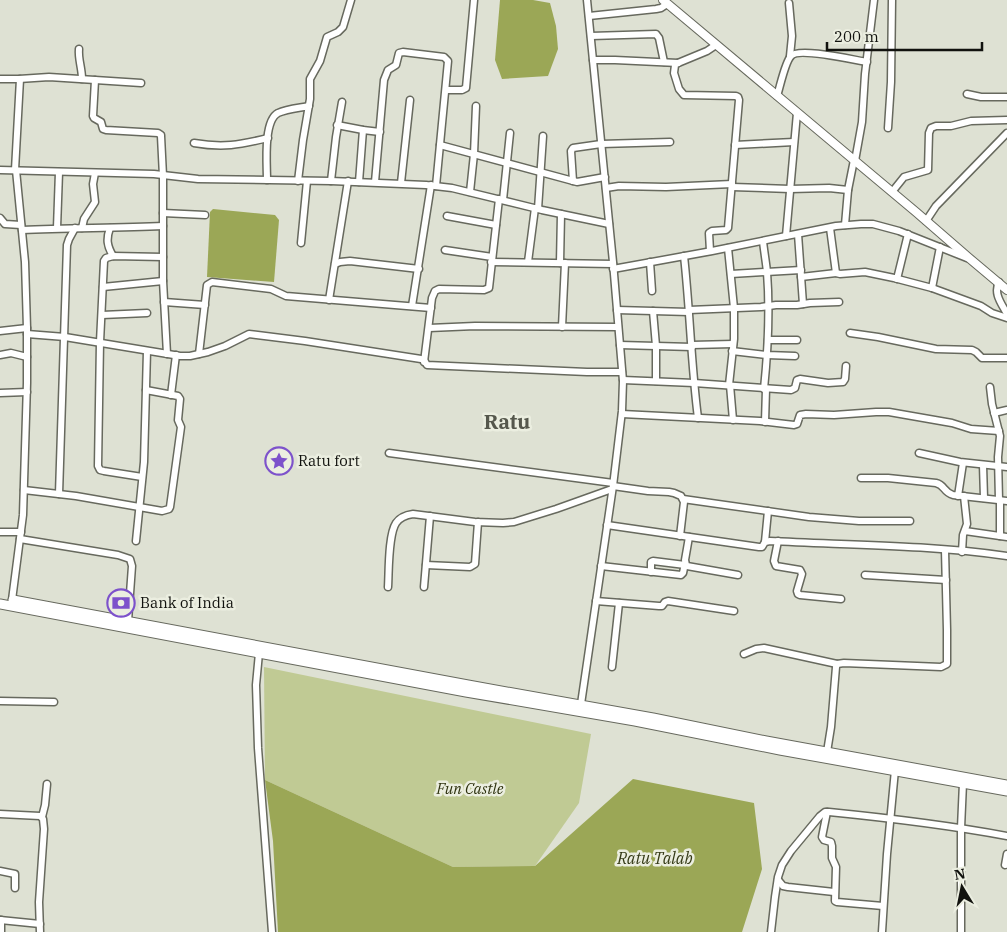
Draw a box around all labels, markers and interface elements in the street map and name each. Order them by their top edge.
scale bar [827,20,982,52]
text: 200 m [834,27,879,46]
district label: Ratu [484,408,530,435]
place icon: Ratu fort [264,446,294,476]
place label: Ratu fort [298,451,360,470]
bank icon: Bank of India [106,588,136,618]
place label: Bank of India [140,593,234,612]
park label: Fun Castle [436,779,504,798]
water label: Ratu Talab [616,848,693,868]
north arrow [937,862,987,912]
text: N [953,864,967,884]

